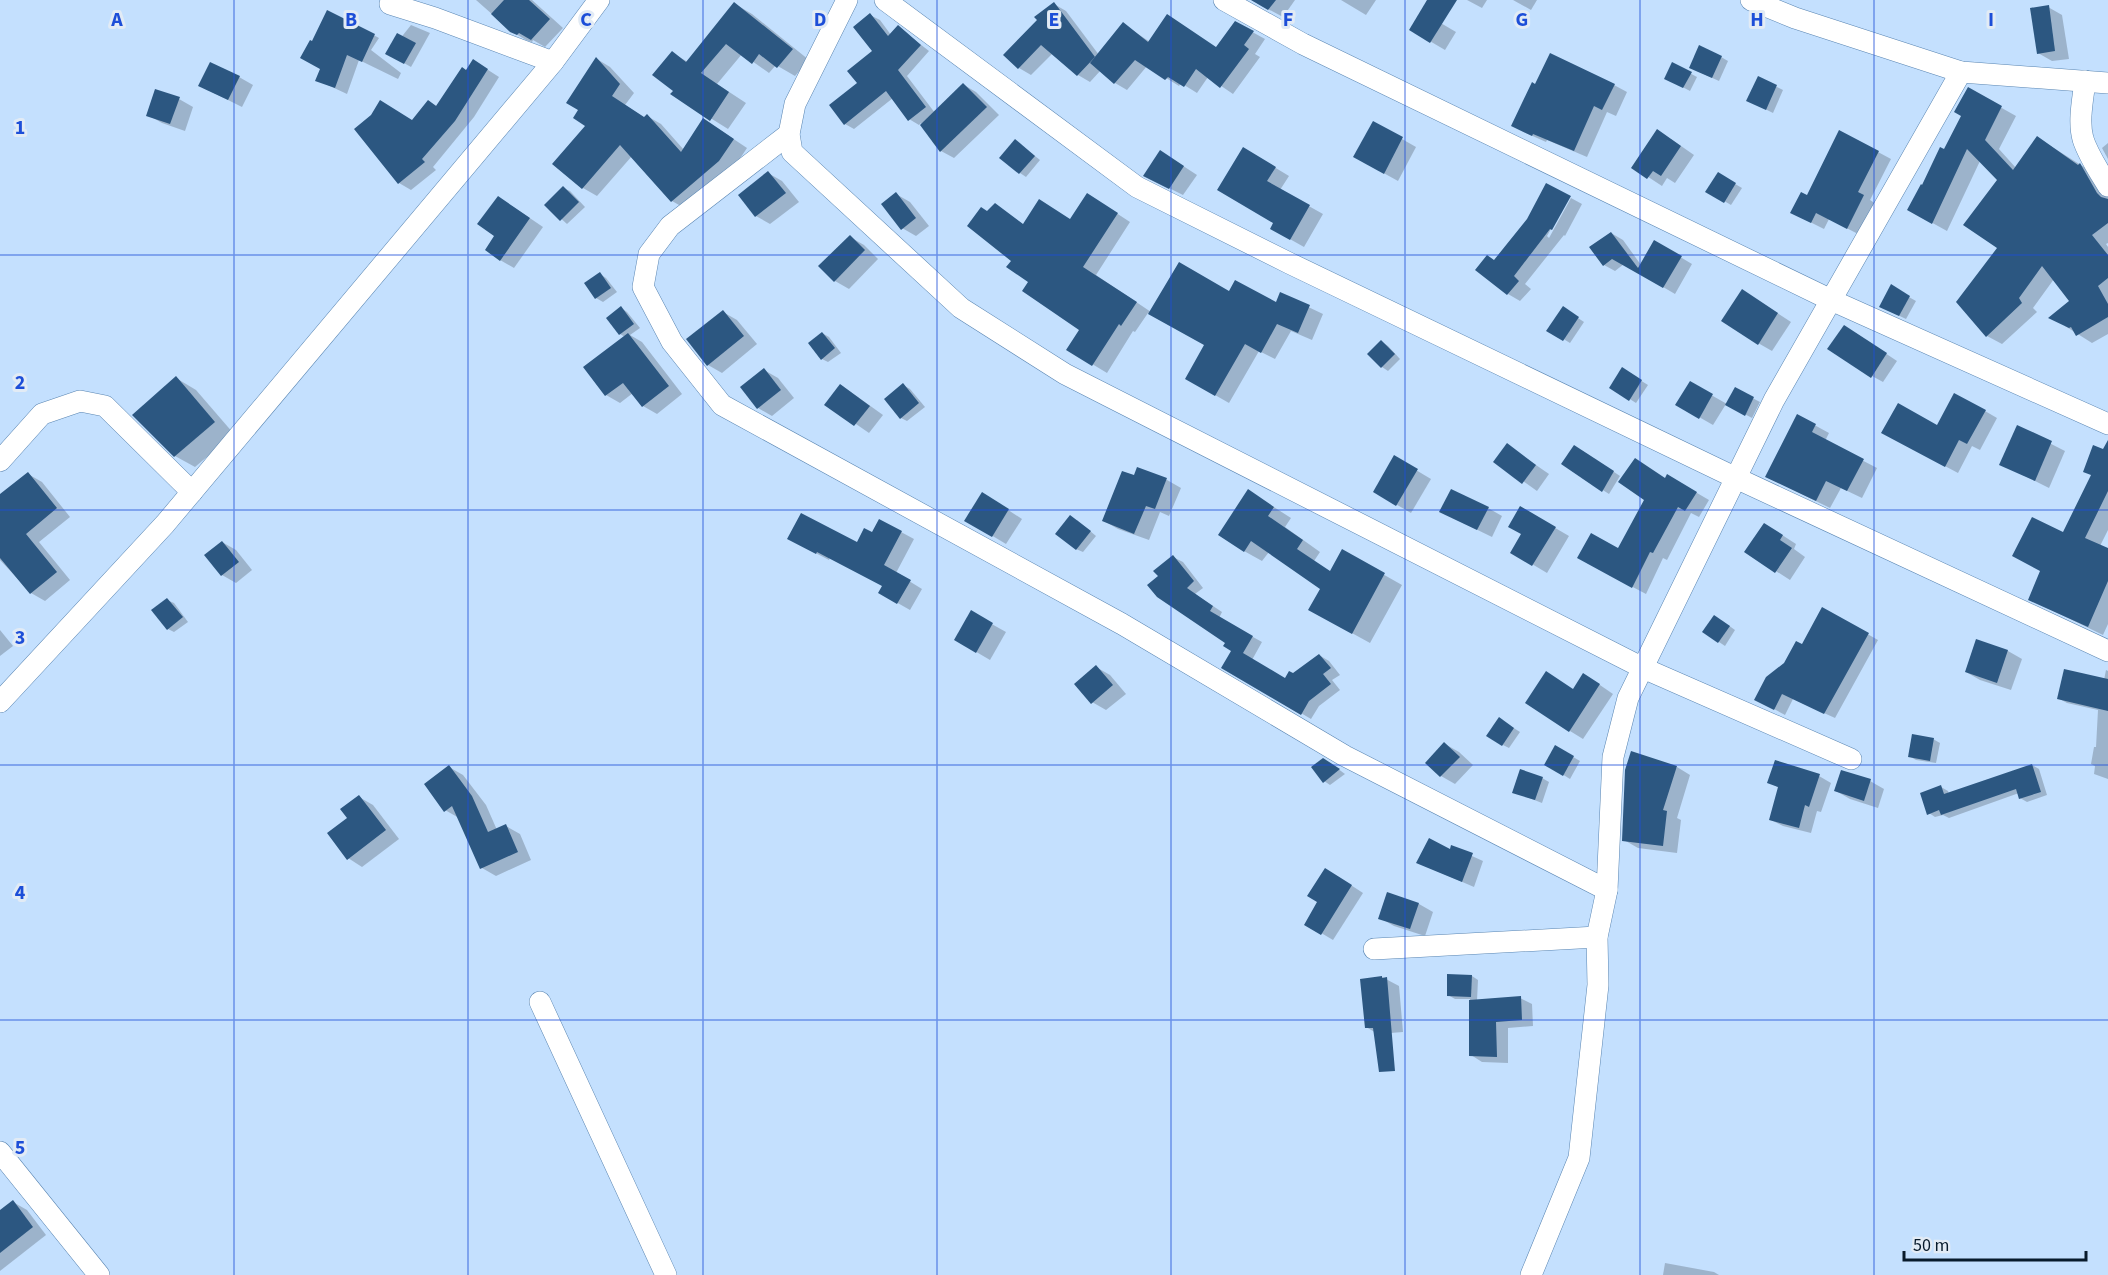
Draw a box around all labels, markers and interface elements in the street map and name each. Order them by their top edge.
text: A [110,6,123,34]
text: B [345,6,357,34]
text: C [580,6,592,34]
text: D [814,6,826,34]
text: E [1049,6,1059,34]
text: F [1283,6,1293,34]
text: G [1516,6,1528,34]
text: H [1750,6,1764,34]
text: I [1988,6,1994,34]
text: 1 [15,114,25,142]
text: 2 [15,369,25,397]
text: 3 [15,624,25,652]
text: 4 [15,879,26,907]
text: 5 [15,1134,25,1162]
scale bar [1904,1224,2086,1262]
text: 50 m [1913,1233,1949,1258]

